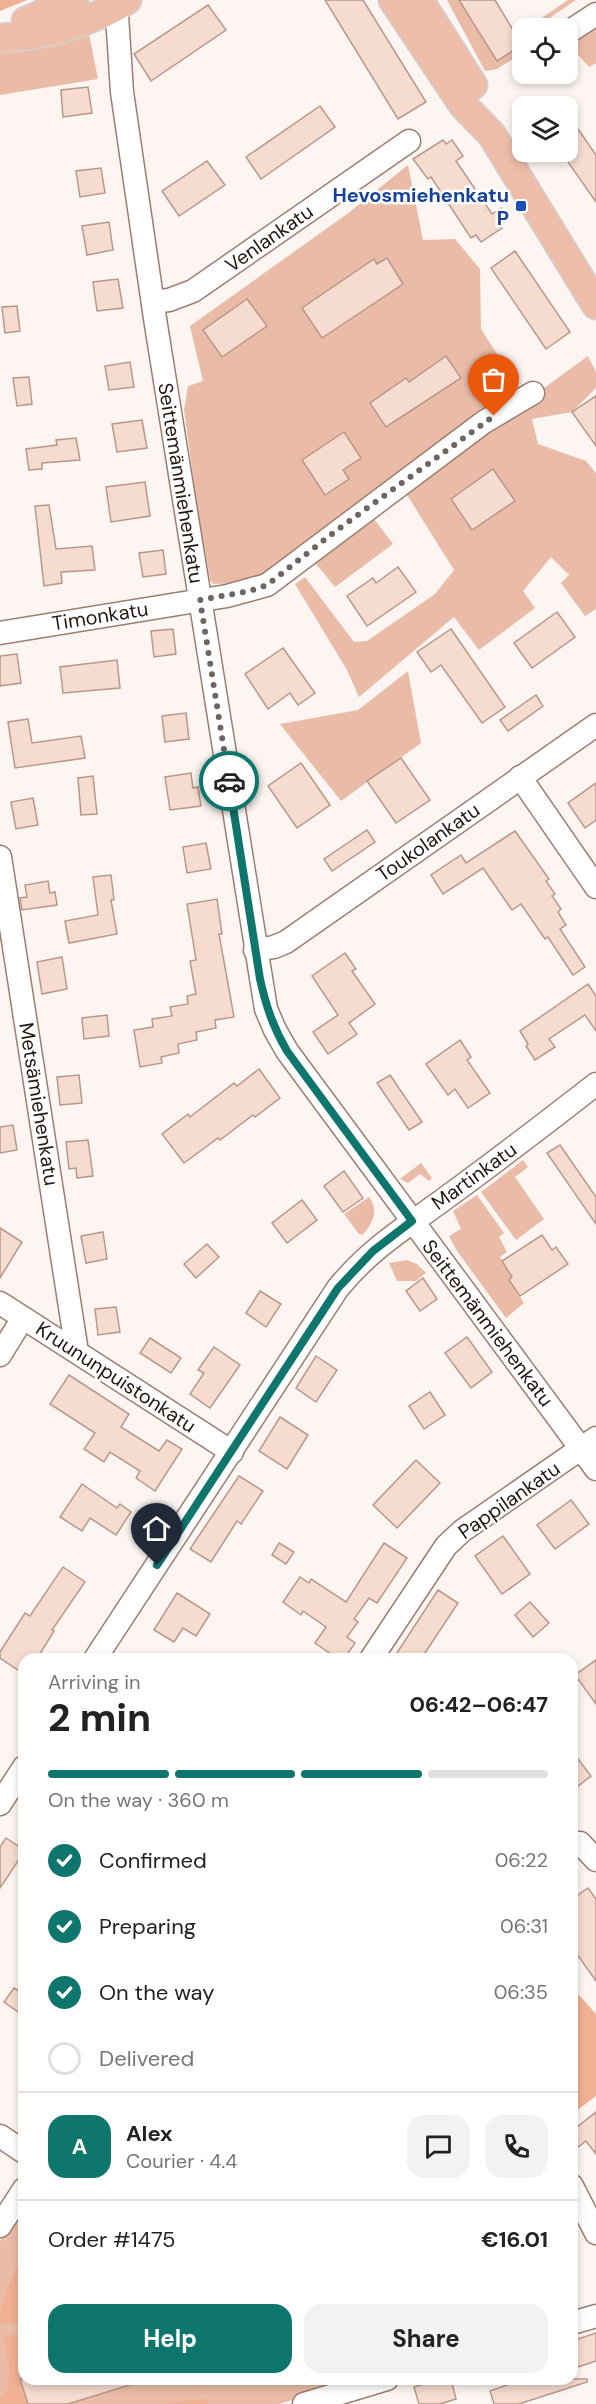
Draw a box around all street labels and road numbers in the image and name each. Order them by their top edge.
street label: Venlankatu [220,198,318,278]
street label: Seittemänmiehenkatu [152,381,210,585]
street label: Timonkatu [50,596,150,636]
street label: Toukolankatu [371,797,485,887]
street label: Metsämiehenkatu [13,1021,65,1187]
street label: Martinkatu [426,1136,522,1216]
street label: Seittemänmiehenkatu [417,1234,559,1412]
street label: Kruununpuistonkatu [31,1316,201,1438]
street label: Pappilankatu [453,1455,565,1545]

